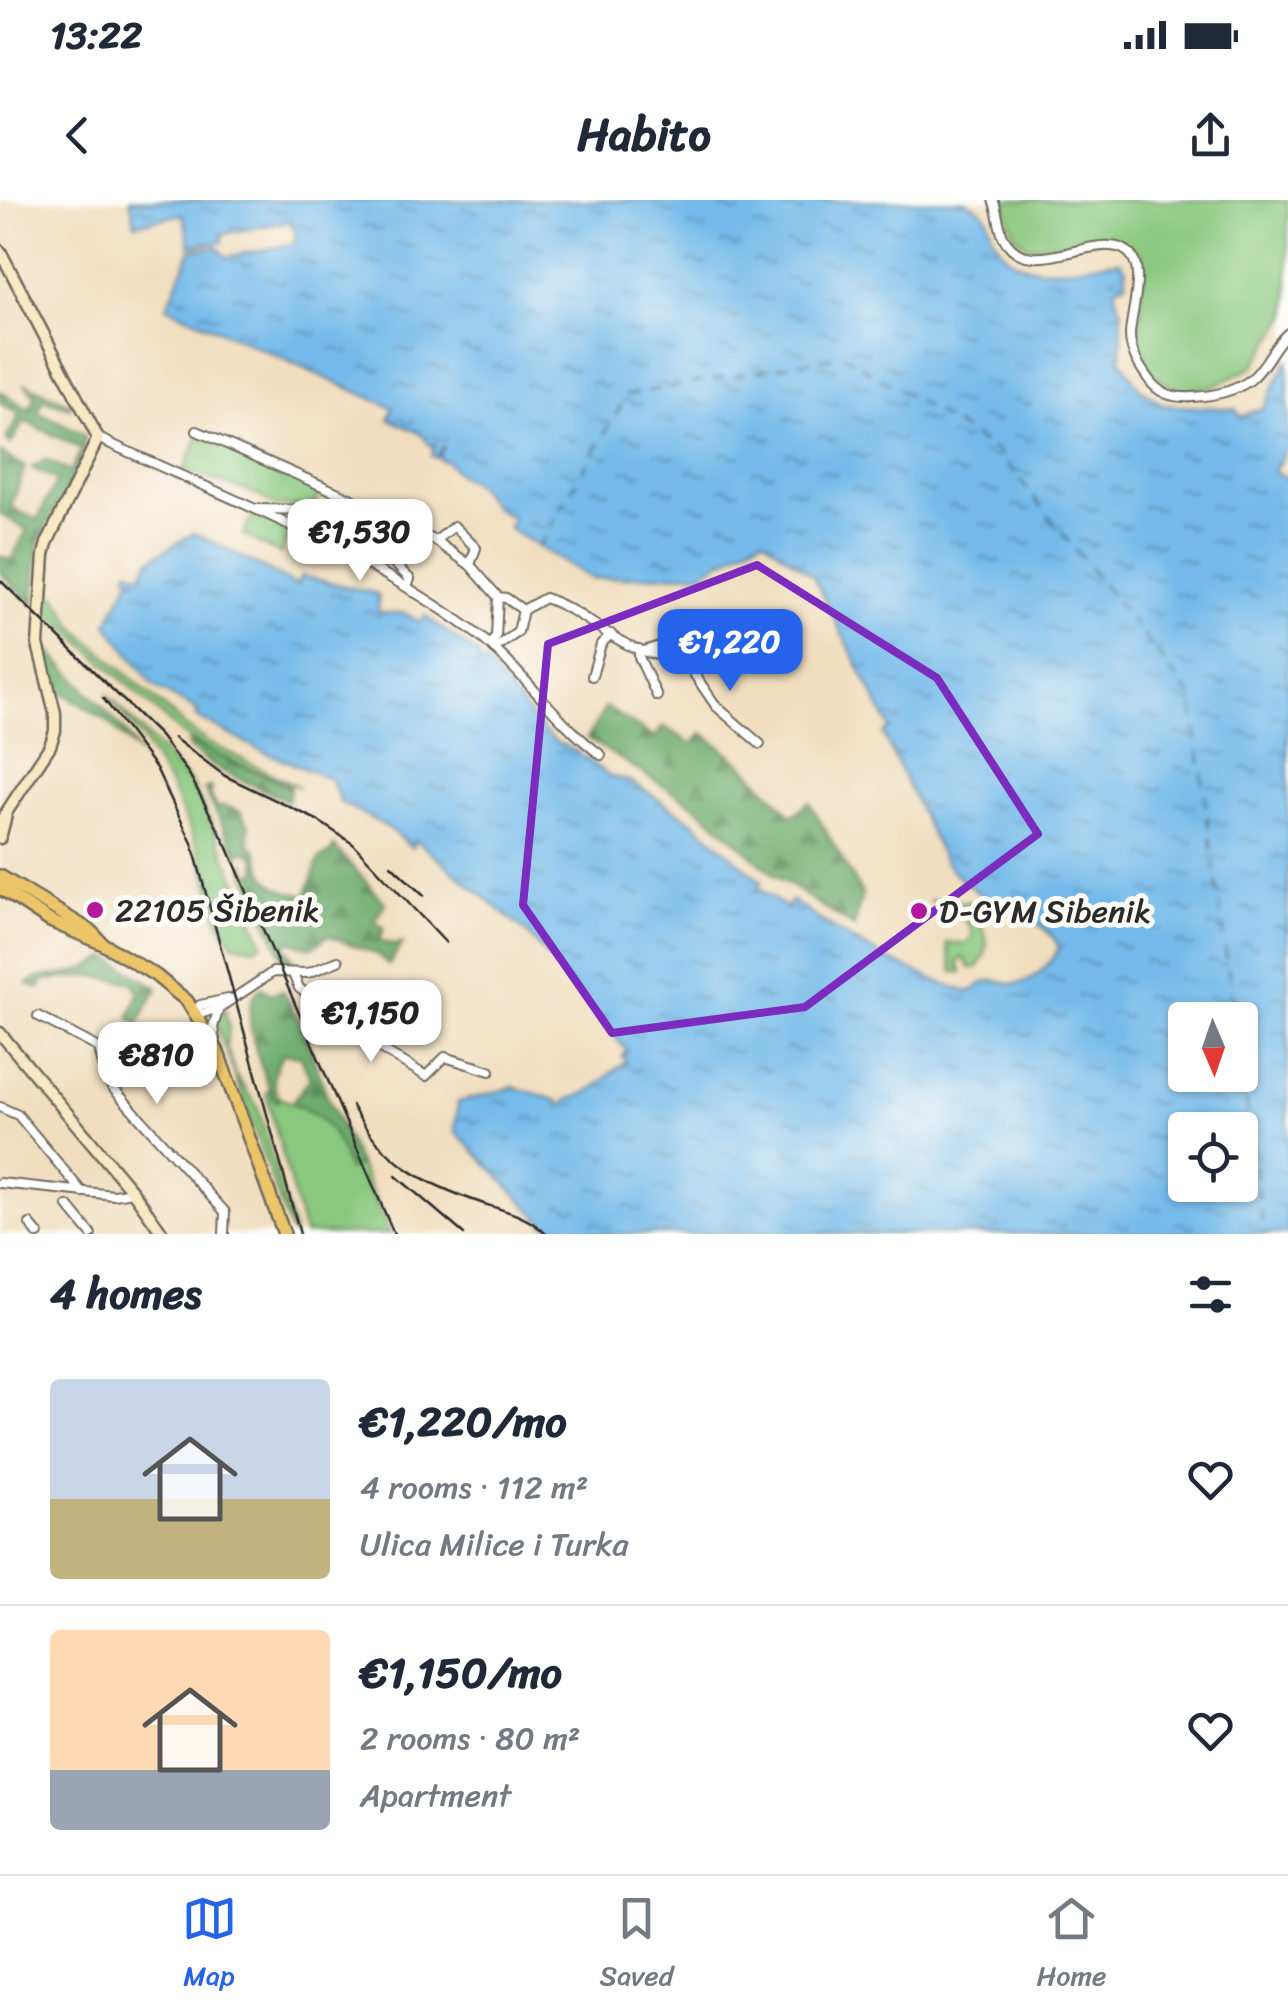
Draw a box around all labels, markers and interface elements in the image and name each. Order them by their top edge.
text: 13:22 [50,2,143,69]
text: Habito [577,95,711,175]
icon: back [50,108,105,163]
icon: share [1183,108,1238,163]
pin: €1,530 [279,499,441,584]
text: €1,530 [310,503,410,560]
pin: €1,220 [649,609,811,694]
text: €1,220 [680,613,780,670]
place label: 22105 Šibenik [115,882,320,939]
place label: D-GYM Sibenik [939,883,1151,940]
marker: 22105 Šibenik [84,899,106,921]
marker: D-GYM Sibenik [908,900,930,922]
pin: €1,150 [290,980,452,1065]
text: €1,150 [322,984,420,1041]
north arrow [1168,1002,1258,1092]
map controls [1168,1002,1258,1202]
pin: €810 [98,1022,216,1107]
text: €810 [120,1026,194,1083]
button: locate [1168,1112,1258,1202]
text: 4 homes [50,1257,202,1331]
icon: filters [1183,1267,1238,1322]
text: €1,220/mo [360,1385,567,1459]
icon: home [130,1419,250,1539]
icon: heart [1183,1452,1238,1507]
text: 4 rooms · 112 m² [360,1459,588,1516]
text: Ulica Milice i Turka [360,1516,629,1573]
text: €1,150/mo [360,1636,562,1710]
icon: home [130,1670,250,1790]
icon: heart [1183,1703,1238,1758]
text: 2 rooms · 80 m² [360,1710,580,1767]
text: Apartment [360,1767,511,1824]
tab: Map [182,1891,237,2000]
tab: Saved [600,1891,673,2000]
tab: Home [1037,1891,1106,2000]

